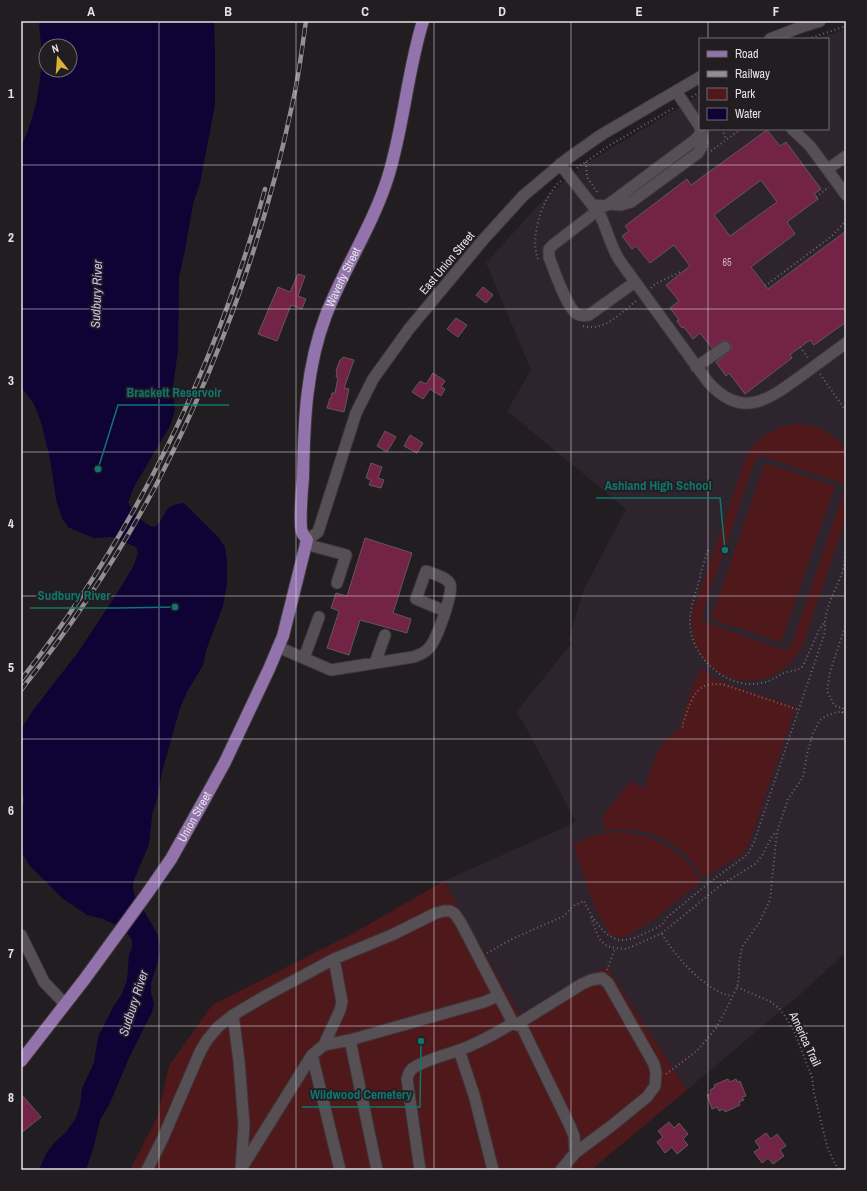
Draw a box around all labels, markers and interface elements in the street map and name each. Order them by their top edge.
text: A [87,3,95,20]
text: B [224,3,232,20]
text: C [361,3,369,20]
text: D [498,3,506,20]
text: E [635,3,643,20]
text: F [773,3,780,20]
north arrow [38,38,78,78]
legend [699,38,829,130]
text: N [50,41,60,56]
text: Road [735,46,759,62]
text: Railway [735,66,770,82]
text: 1 [8,85,14,102]
text: Park [735,86,755,102]
text: Water [735,106,762,122]
street label: East Union Street [416,228,478,298]
text: 2 [8,229,14,246]
street label: Waverly Street [322,244,364,309]
house number: 65 [722,256,732,269]
water label: Sudbury River [87,259,106,328]
text: 3 [8,372,14,389]
callout: Brackett Reservoir [118,380,229,405]
text: Brackett Reservoir [127,384,222,401]
callout: Ashland High School [596,473,720,498]
text: Ashland High School [604,477,712,494]
text: 4 [8,515,14,532]
callout: Sudbury River [30,583,119,608]
text: Sudbury River [38,587,111,604]
text: 5 [8,659,14,676]
street label: Union Street [174,789,215,845]
text: 6 [8,802,14,819]
text: 7 [8,945,14,962]
water label: Sudbury River [115,968,152,1038]
street label: America Trail [785,1008,825,1069]
callout: Wildwood Cemetery [302,1082,420,1107]
text: Wildwood Cemetery [310,1086,412,1103]
text: 8 [8,1089,14,1106]

